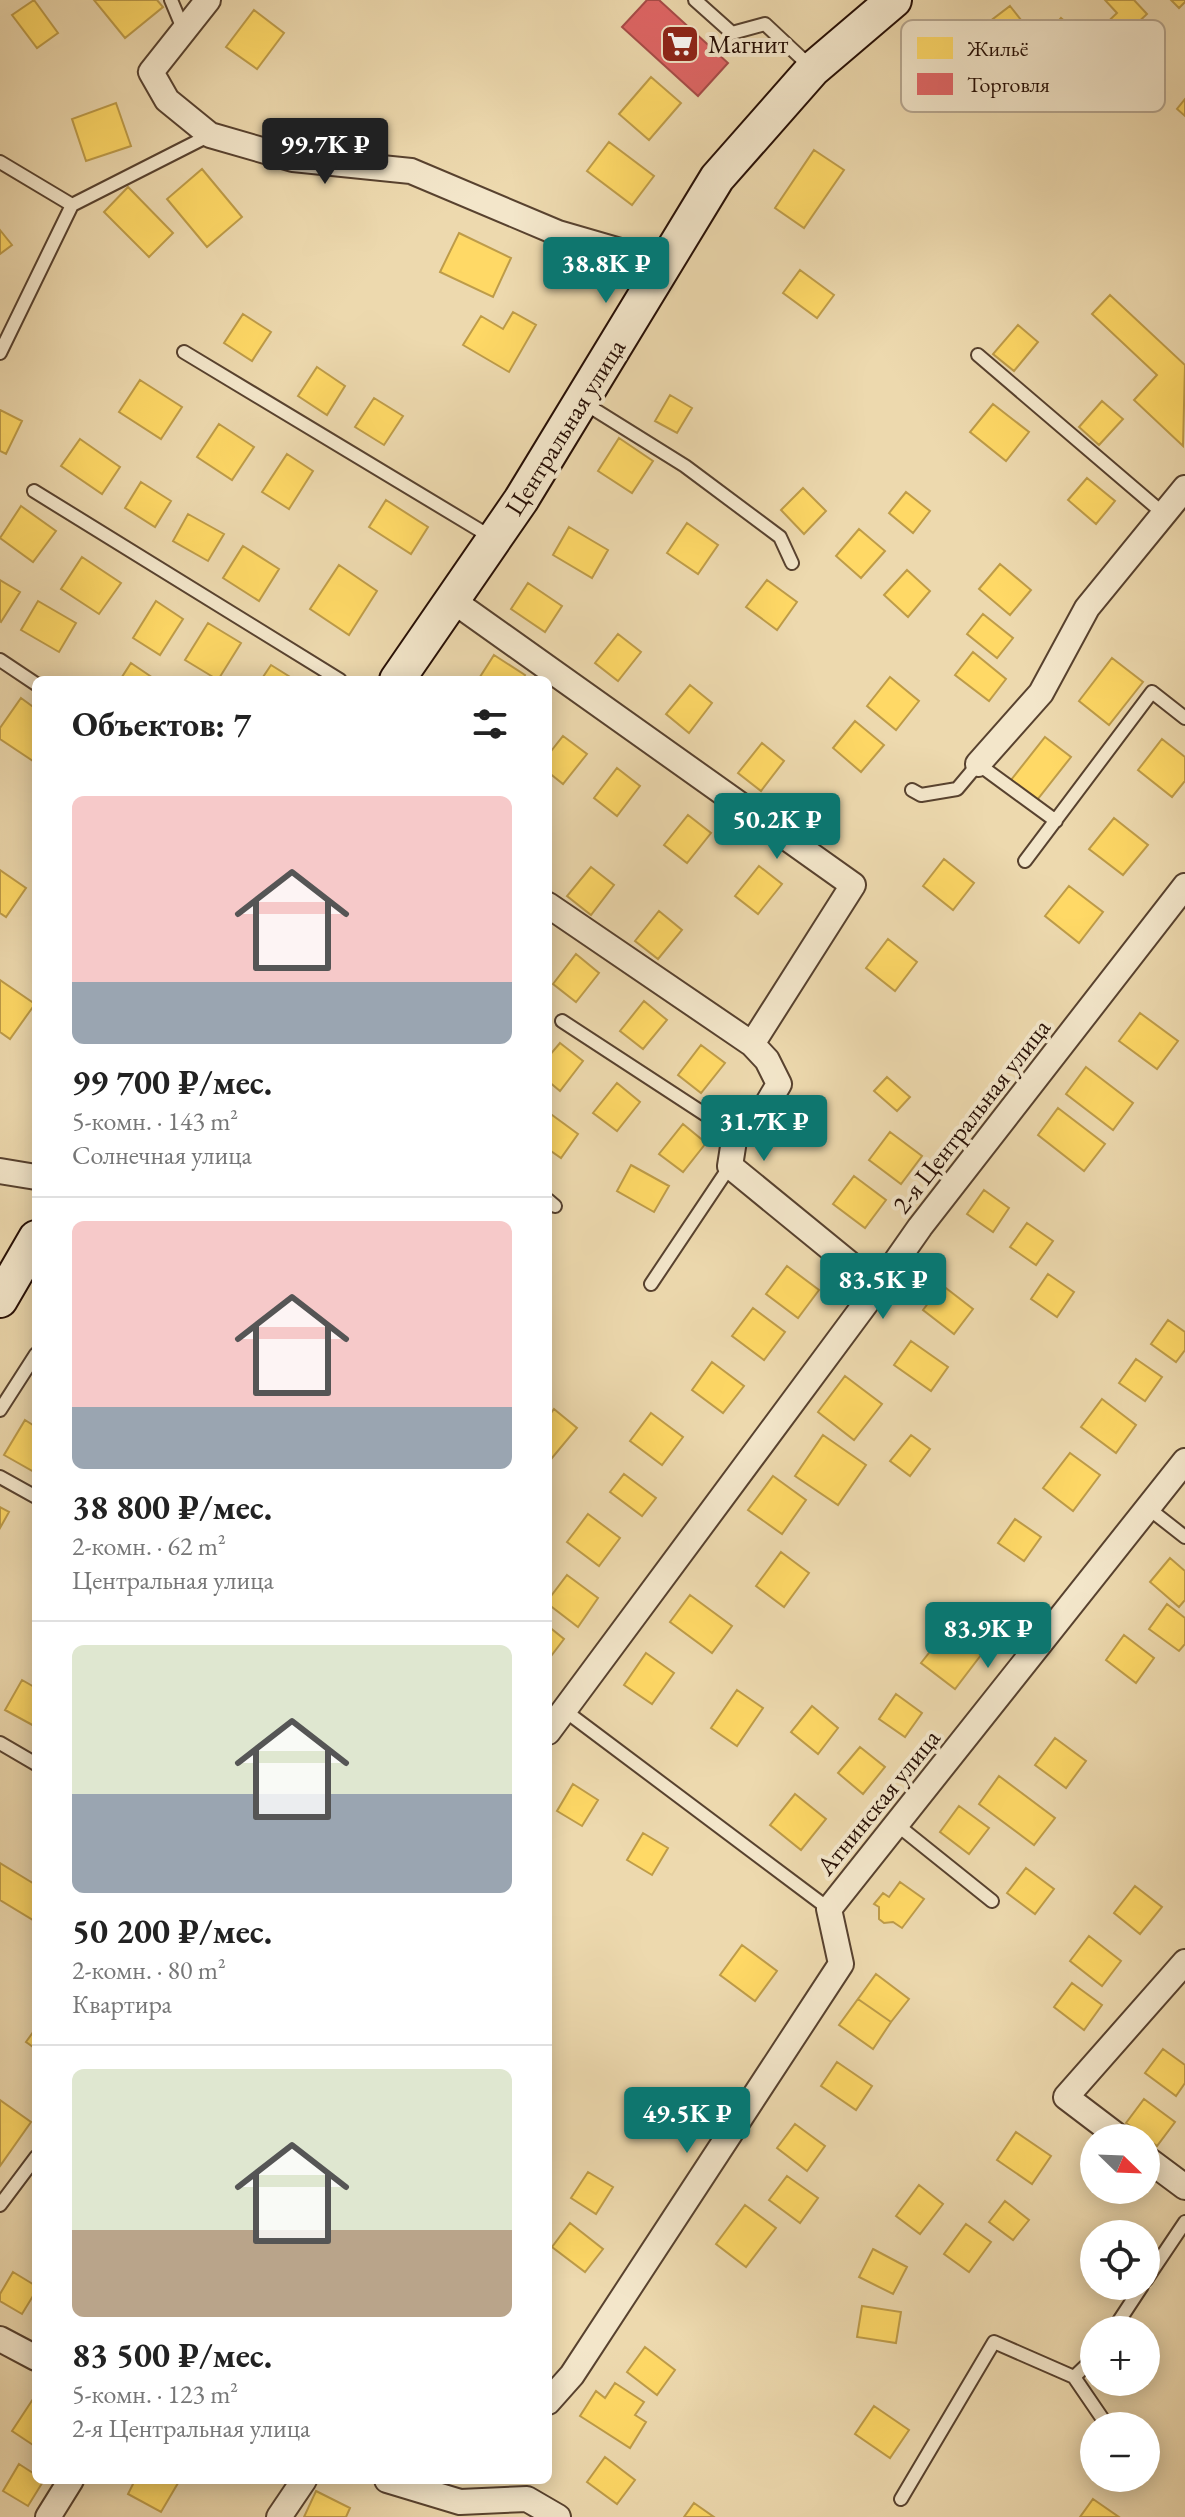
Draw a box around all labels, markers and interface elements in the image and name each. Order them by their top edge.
legend [901,20,1165,112]
supermarket icon: Магнит [659,23,701,65]
place label: Магнит [708,27,789,61]
text: Жильё [966,34,1029,63]
text: Торговля [967,70,1050,99]
pin: 99.7K ₽ [251,118,399,186]
text: 99.7K ₽ [280,127,370,161]
pin: 38.8K ₽ [532,237,680,305]
text: 38.8K ₽ [561,246,651,280]
street label: Центральная улица [497,332,633,522]
text: Объектов: 7 [72,702,251,746]
icon: filters [468,702,512,746]
pin: 50.2K ₽ [703,793,851,861]
text: 50.2K ₽ [732,802,822,836]
icon: home [220,848,364,992]
street label: 2-я Центральная улица [884,1011,1058,1220]
text: 99 700 ₽/мес. [72,1060,272,1104]
pin: 31.7K ₽ [690,1095,838,1163]
text: 5-комн. · 143 m² [72,1104,238,1138]
text: 31.7K ₽ [719,1104,809,1138]
text: Солнечная улица [72,1138,252,1172]
pin: 83.5K ₽ [809,1253,957,1321]
text: 83.5K ₽ [838,1262,928,1296]
icon: home [220,1273,364,1417]
text: 38 800 ₽/мес. [72,1485,272,1529]
text: 2-комн. · 62 m² [72,1529,226,1563]
text: Центральная улица [72,1563,274,1597]
pin: 83.9K ₽ [914,1602,1062,1670]
text: 83.9K ₽ [943,1611,1033,1645]
icon: home [220,1697,364,1841]
street label: Атнинская улица [808,1721,948,1883]
text: 50 200 ₽/мес. [72,1909,272,1953]
text: 2-комн. · 80 m² [72,1953,226,1987]
text: Квартира [72,1987,172,2021]
pin: 49.5K ₽ [613,2087,761,2155]
text: 49.5K ₽ [642,2096,732,2130]
icon: home [220,2121,364,2265]
north arrow [1080,2124,1160,2204]
map controls [1080,2124,1160,2492]
button: locate [1080,2220,1160,2300]
button: + [1080,2316,1160,2396]
text: 83 500 ₽/мес. [72,2333,272,2377]
text: 5-комн. · 123 m² [72,2377,238,2411]
text: 2-я Центральная улица [72,2411,310,2445]
button: − [1080,2412,1160,2492]

